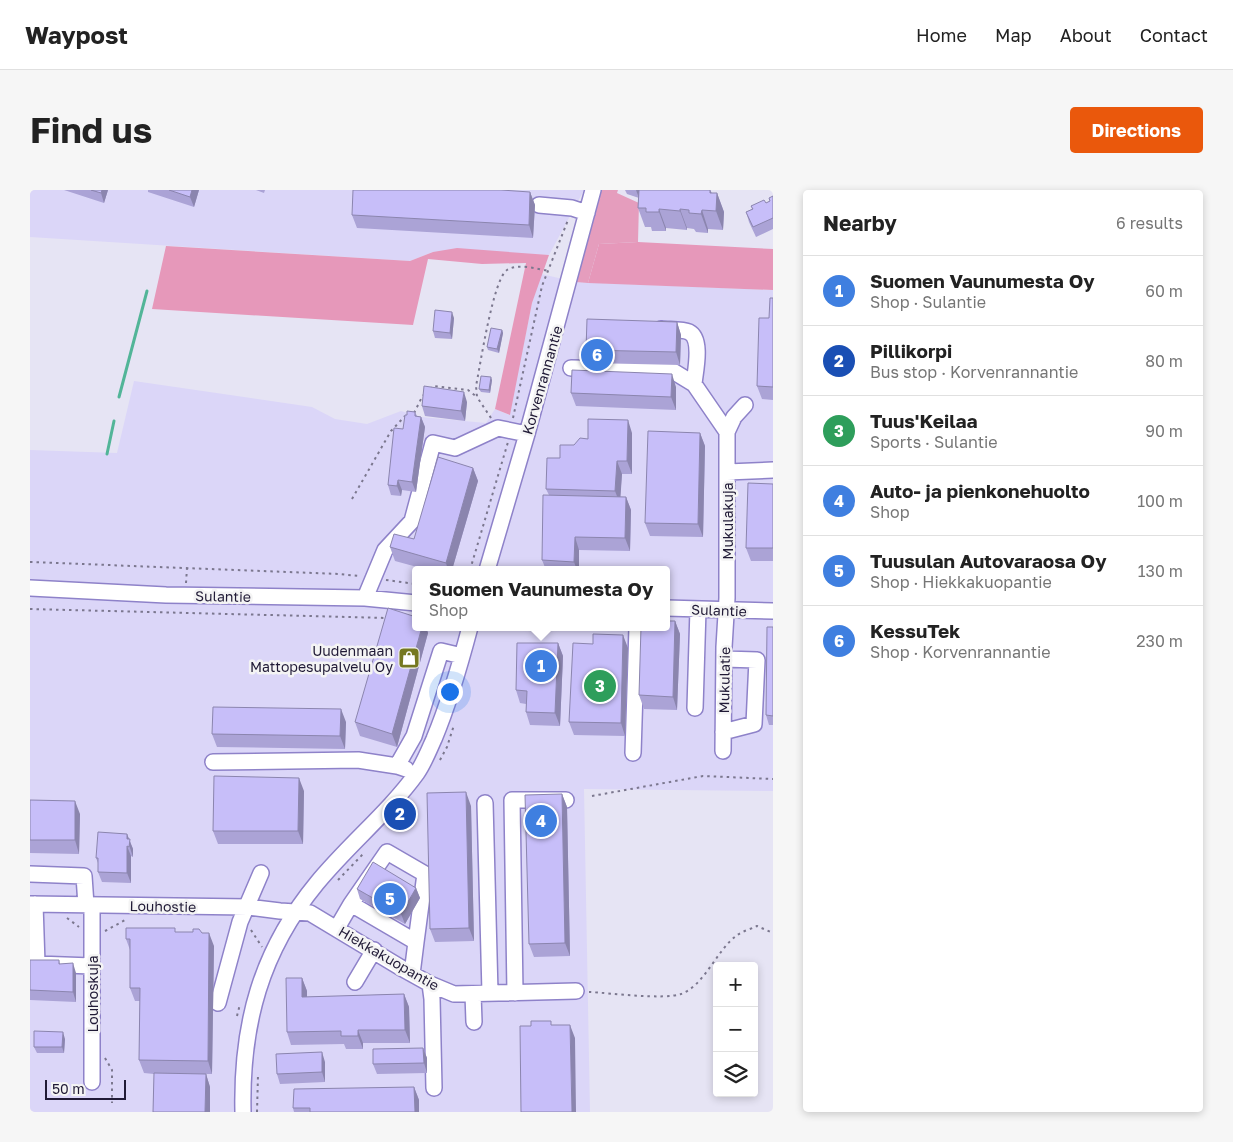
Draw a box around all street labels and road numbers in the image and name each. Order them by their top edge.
street label: Korvenrannantie [518,324,566,436]
street label: Mukulakuja [719,482,736,560]
street label: Sulantie [195,587,251,605]
street label: Sulantie [691,601,747,619]
street label: Mukulatie [715,647,733,713]
street label: Louhostie [130,897,196,915]
street label: Hiekkakuopantie [336,922,442,994]
street label: Louhoskuja [84,955,101,1033]

